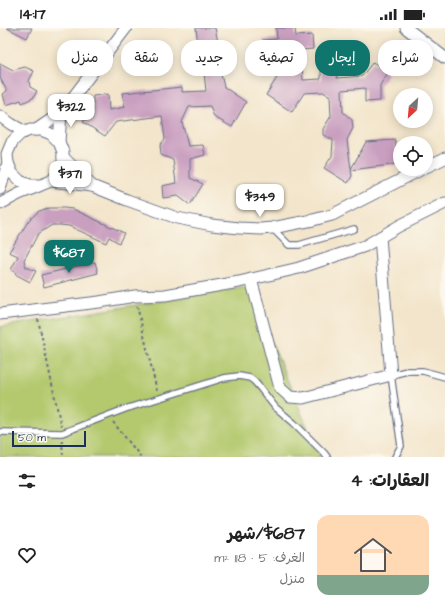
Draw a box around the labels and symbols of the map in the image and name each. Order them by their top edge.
north arrow [393,88,433,128]
pin: $322 [47,94,95,128]
pin: $371 [46,161,94,195]
pin: $349 [236,184,284,218]
pin: $687 [45,240,93,274]
scale bar [12,429,86,448]

